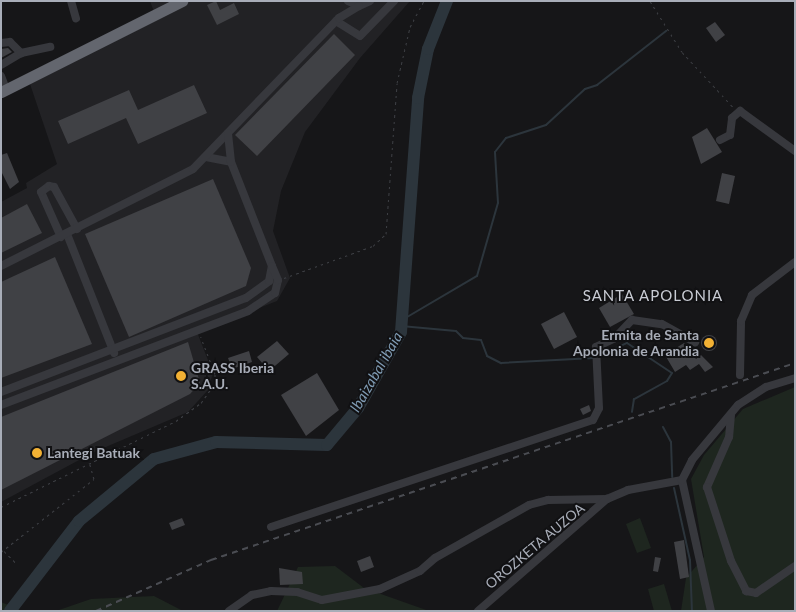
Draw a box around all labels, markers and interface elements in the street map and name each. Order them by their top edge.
district label: SANTA APOLONIA [580,287,726,305]
place label: Ermita de Santa Apolonia de Arandia [573,327,699,360]
water label: Ibaizabal ibaia [346,329,406,415]
marker: Ermita de Santa Apolonia de Arandia [703,337,715,349]
place label: GRASS Iberia S.A.U. [191,360,274,392]
marker: GRASS Iberia S.A.U. [175,370,187,382]
place label: Lantegi Batuak [47,445,140,461]
marker: Lantegi Batuak [31,447,43,459]
street label: OROZKETA AUZOA [482,499,588,593]

